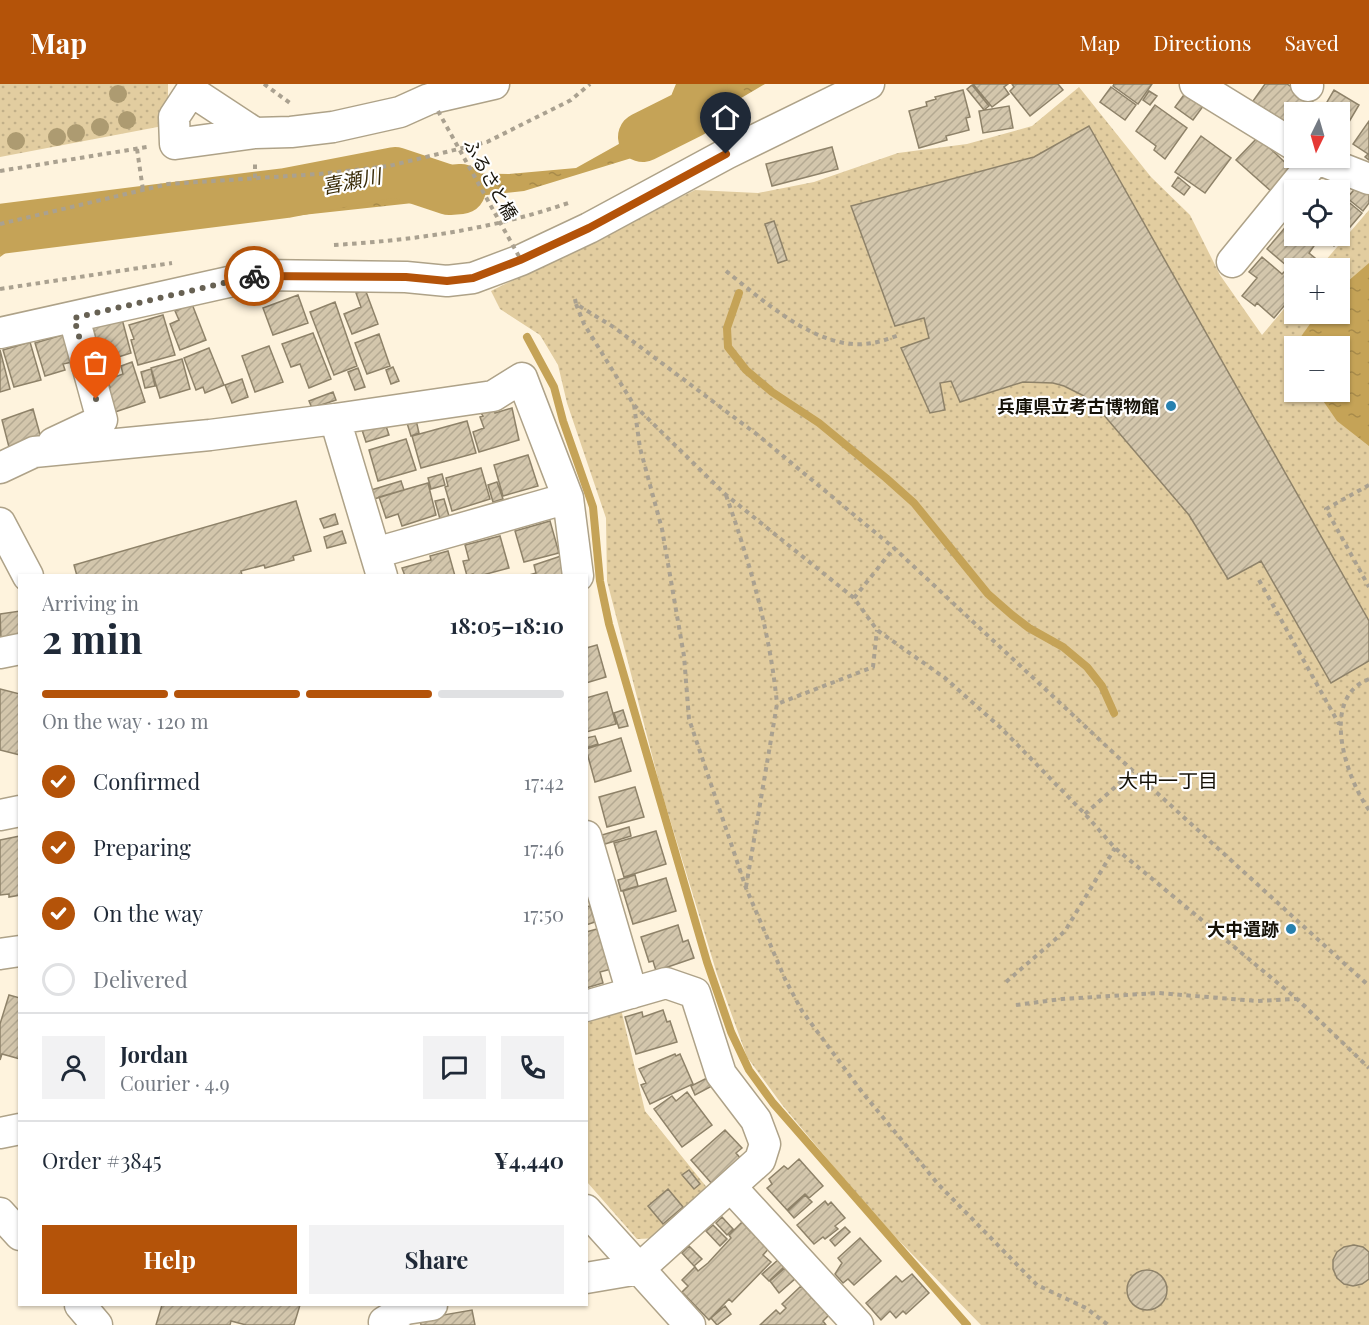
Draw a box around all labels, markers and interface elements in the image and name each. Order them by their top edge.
text: Map [30,24,87,61]
text: Map [1079,28,1120,56]
text: Directions [1153,28,1251,56]
text: Saved [1284,28,1339,56]
pin [700,92,751,154]
icon: home [709,101,742,134]
north arrow [1284,102,1350,168]
map controls [1284,102,1350,402]
street label: ふるさと橋 [459,134,523,224]
water label: 喜瀬川 [319,161,385,199]
button: locate [1284,180,1350,246]
courier [224,246,284,306]
button: + [1284,258,1350,324]
icon: bike [238,260,271,293]
button: − [1284,336,1350,402]
pin [70,337,121,399]
icon: bag [79,346,112,379]
place label: 兵庫県立考古博物館 [997,394,1159,418]
marker: 兵庫県立考古博物館 [1164,399,1178,413]
text: Arriving in [42,589,139,616]
text: 18:05–18:10 [450,610,564,640]
text: 2 min [42,612,143,664]
text: On the way · 120 m [42,707,209,734]
icon: check [42,765,75,798]
text: Confirmed [93,766,200,796]
district label: 大中一丁目 [1118,766,1218,793]
text: 17:42 [524,768,564,795]
icon: check [42,831,75,864]
text: Preparing [93,832,191,862]
text: 17:46 [523,834,564,861]
icon: check [42,897,75,930]
text: On the way [93,898,203,928]
text: 17:50 [523,900,564,927]
place label: 大中遺跡 [1207,917,1279,941]
marker: 大中遺跡 [1284,922,1298,936]
text: Delivered [93,964,188,994]
button: person [42,1036,105,1099]
button: chat [423,1036,486,1099]
button: phone [501,1036,564,1099]
text: Jordan [120,1039,188,1069]
text: Courier · 4.9 [120,1069,230,1096]
text: Order #3845 [42,1145,162,1175]
text: ¥4,440 [494,1145,564,1175]
button: Help [42,1225,297,1294]
button: Share [309,1225,564,1294]

